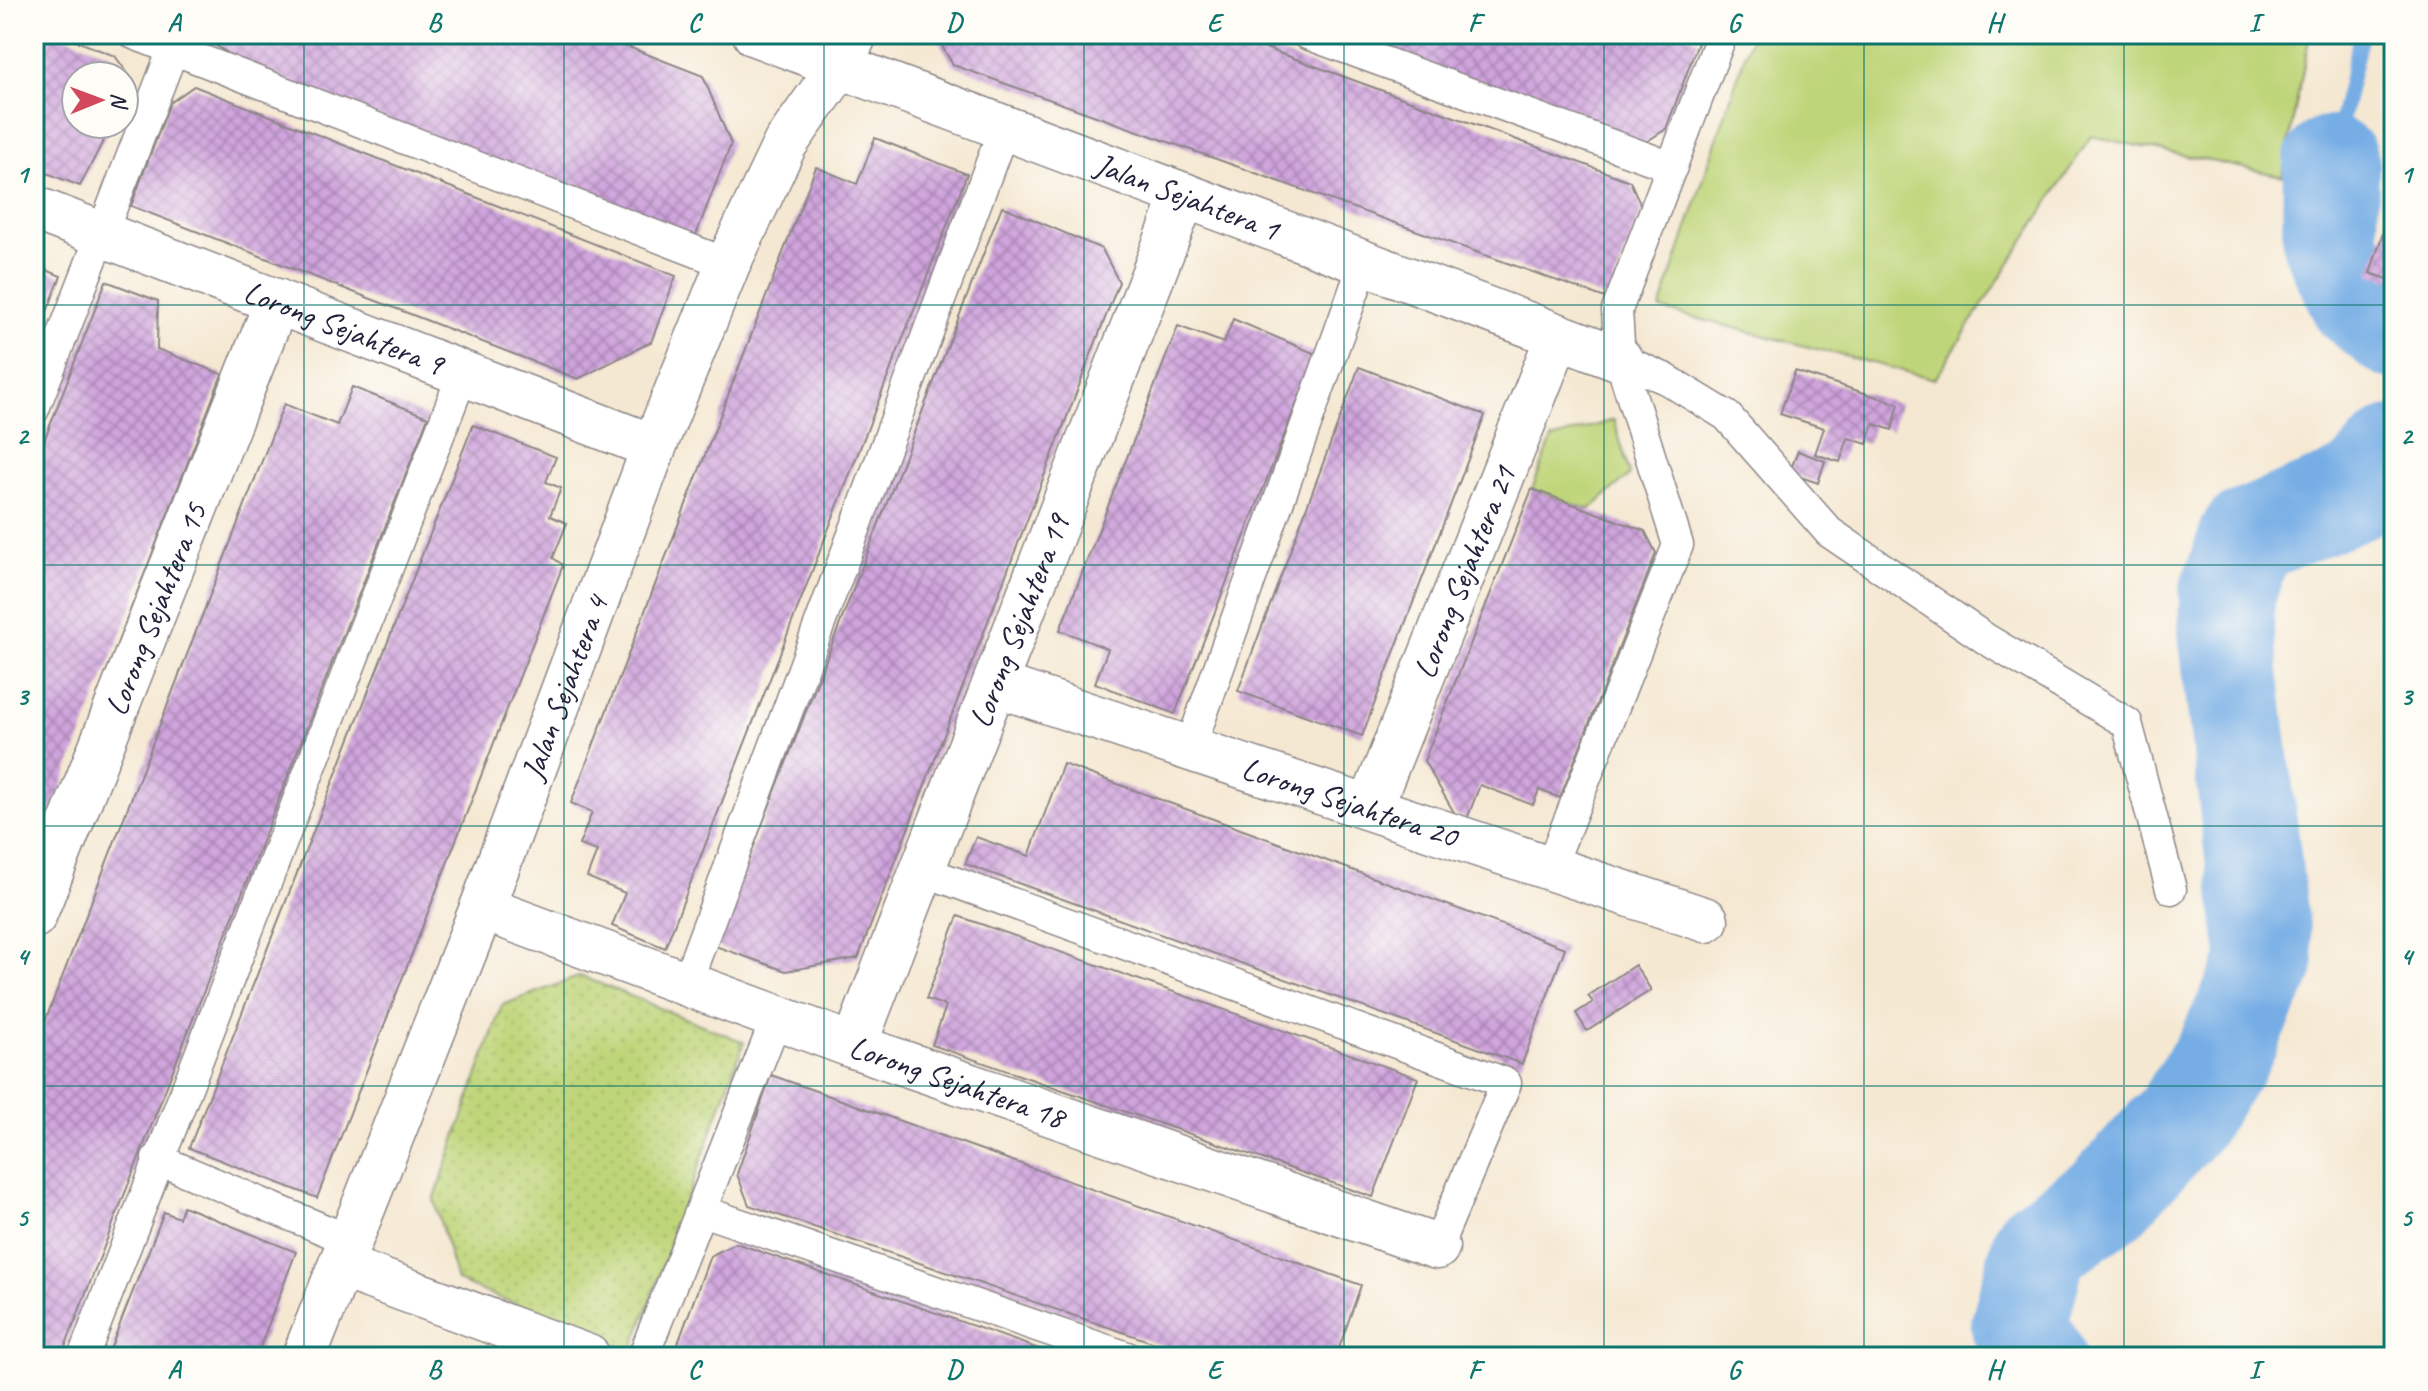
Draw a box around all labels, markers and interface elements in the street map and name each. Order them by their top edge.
text: A [167,6,182,39]
text: B [427,6,443,39]
text: C [688,6,704,39]
text: D [946,6,964,39]
text: E [1207,6,1225,39]
text: F [1468,6,1486,39]
text: G [1728,6,1744,39]
text: H [1987,6,2007,39]
text: I [2249,6,2266,39]
north arrow [60,60,140,140]
text: N [105,93,133,110]
street label: Jalan Sejahtera 1 [1088,143,1286,251]
text: 1 [16,158,31,191]
text: 1 [2400,158,2415,191]
street label: Lorong Sejahtera 9 [238,271,451,386]
text: 2 [16,419,30,452]
text: 2 [2400,419,2414,452]
street label: Lorong Sejahtera 21 [1404,459,1526,684]
street label: Lorong Sejahtera 15 [95,496,217,721]
street label: Lorong Sejahtera 19 [960,507,1080,733]
street label: Jalan Sejahtera 4 [511,587,619,787]
text: 3 [16,680,30,713]
text: 3 [2400,680,2414,713]
street label: Lorong Sejahtera 20 [1237,747,1465,858]
text: 4 [16,940,31,973]
text: 4 [2400,940,2415,973]
street label: Lorong Sejahtera 18 [844,1026,1072,1139]
text: 5 [16,1201,30,1234]
text: 5 [2400,1201,2414,1234]
text: A [167,1353,182,1386]
text: B [427,1353,443,1386]
text: C [688,1353,704,1386]
text: D [946,1353,964,1386]
text: E [1207,1353,1225,1386]
text: F [1468,1353,1486,1386]
text: G [1728,1353,1744,1386]
text: H [1987,1353,2007,1386]
text: I [2249,1353,2266,1386]

